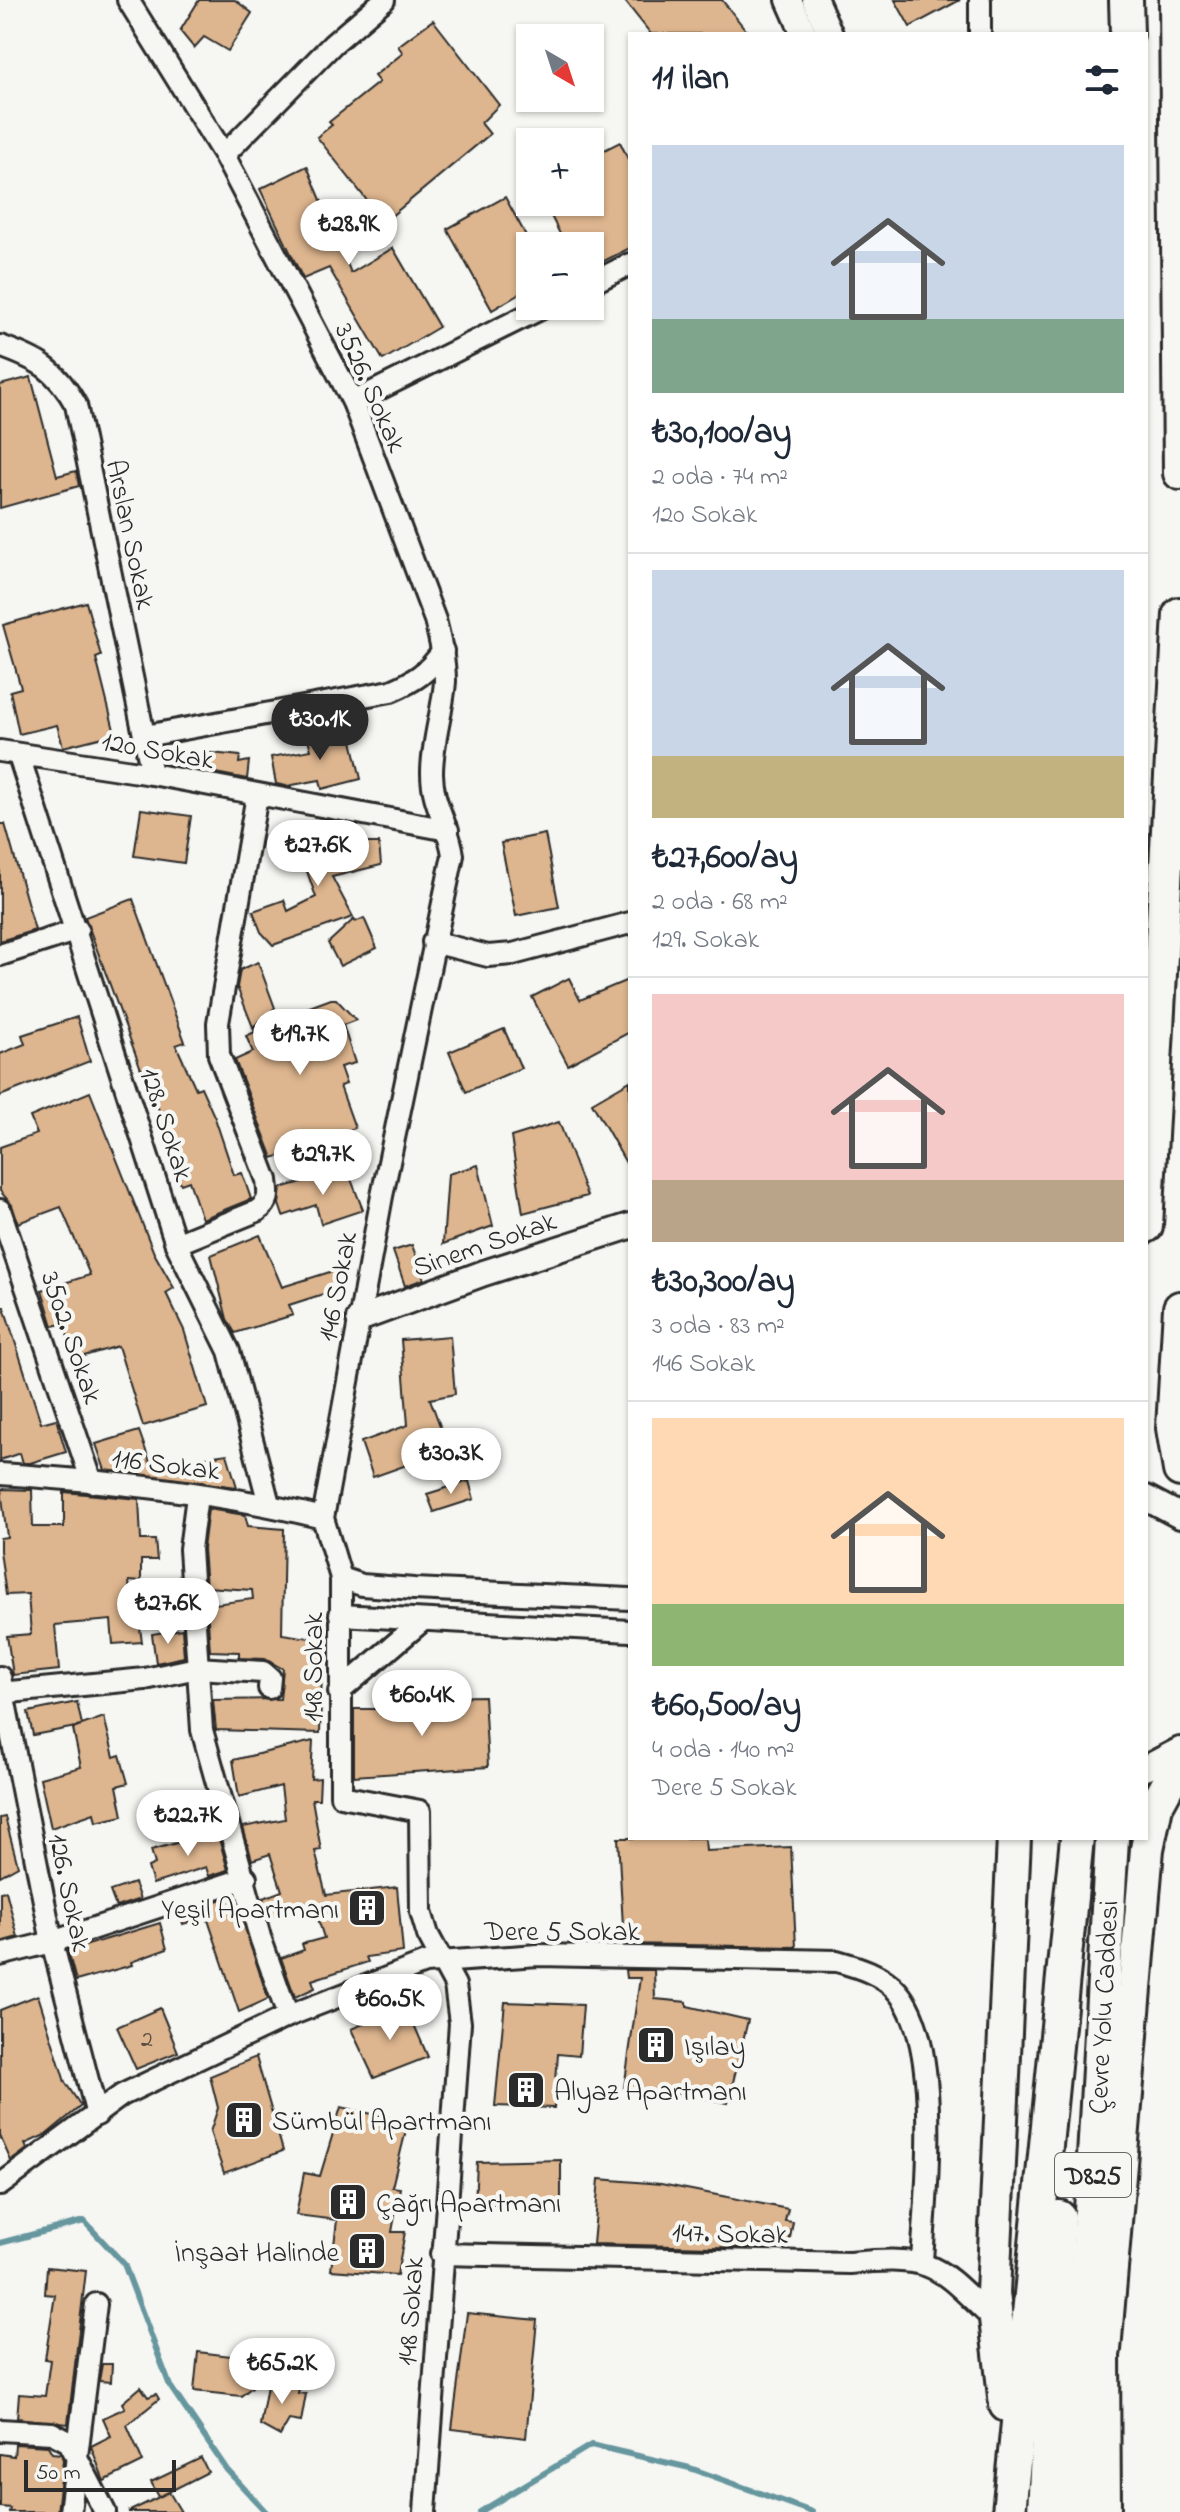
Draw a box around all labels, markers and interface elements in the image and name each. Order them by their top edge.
north arrow [516,24,604,112]
map controls [516,24,604,320]
text: 11 ilan [652,55,729,105]
icon: filters [1080,58,1124,102]
button: + [516,128,604,216]
icon: home [816,197,960,341]
pin: ₺28.9K [284,199,414,267]
text: ₺28.9K [318,206,380,244]
button: − [516,232,604,320]
street label: 3526. Sokak [322,317,416,460]
text: ₺30,100/ay [652,409,792,459]
street label: Arslan Sokak [93,456,165,614]
text: 2 oda · 74 m² [652,459,788,497]
text: 120 Sokak [652,497,757,535]
icon: home [816,622,960,766]
pin: ₺30.1K [255,694,385,762]
text: ₺30.1K [289,701,351,739]
street label: 120 Sokak [98,722,217,783]
pin: ₺27.6K [253,820,383,888]
text: ₺27.6K [285,827,351,865]
text: ₺27,600/ay [652,834,798,884]
text: 2 oda · 68 m² [652,884,788,922]
text: 129. Sokak [652,922,759,960]
pin: ₺19.7K [235,1009,365,1077]
text: ₺19.7K [271,1016,329,1054]
icon: home [816,1046,960,1190]
street label: 128. Sokak [127,1063,203,1188]
pin: ₺29.7K [258,1129,388,1197]
text: ₺29.7K [292,1136,354,1174]
street label: Sinem Sokak [408,1202,563,1290]
street label: 146 Sokak [309,1228,370,1345]
text: ₺30,300/ay [652,1258,795,1308]
street label: 3502. Sokak [28,1266,112,1411]
text: 3 oda · 83 m² [652,1308,785,1346]
text: 146 Sokak [652,1346,755,1384]
pin: ₺30.3K [386,1428,516,1496]
text: ₺30.3K [419,1435,483,1473]
street label: 116 Sokak [109,1440,223,1494]
icon: home [816,1470,960,1614]
pin: ₺27.6K [103,1578,233,1646]
text: ₺27.6K [135,1585,201,1623]
street label: 148 Sokak [295,1612,336,1722]
pin: ₺60.4K [357,1670,487,1738]
text: ₺60.4K [390,1677,454,1715]
text: ₺60,500/ay [652,1682,801,1732]
text: 4 oda · 140 m² [652,1732,795,1770]
text: Dere 5 Sokak [652,1770,797,1808]
pin: ₺22.7K [123,1790,253,1858]
text: ₺22.7K [154,1797,222,1835]
street label: 126. Sokak [35,1830,100,1956]
building icon: Yeşil Apartmanı [346,1887,388,1929]
place label: Yeşil Apartmanı [161,1891,339,1932]
street label: Çevre Yolu Caddesi [1079,1899,1132,2115]
street label: Dere 5 Sokak [483,1913,641,1954]
pin: ₺60.5K [325,1974,455,2042]
text: ₺60.5K [356,1981,424,2019]
house number: 2 [141,2023,153,2058]
building icon: Işılay [635,2024,677,2066]
place label: Işılay [684,2028,745,2069]
building icon: Alyaz Apartmanı [505,2069,547,2111]
place label: Alyaz Apartmanı [554,2073,747,2114]
building icon: Sümbül Apartmanı [223,2099,265,2141]
place label: Sümbül Apartmanı [272,2103,491,2144]
road number: D825 [1055,2153,1131,2197]
building icon: Çağrı Apartmanı [327,2181,369,2223]
place label: Çağrı Apartmanı [376,2185,561,2226]
street label: 147. Sokak [672,2214,789,2257]
building icon: İnşaat Halinde [346,2230,388,2272]
place label: İnşaat Halinde [174,2234,339,2275]
street label: 148 Sokak [388,2255,437,2367]
pin: ₺65.2K [217,2338,347,2406]
text: ₺65.2K [247,2345,317,2383]
scale bar [24,2456,176,2492]
text: 50 m [36,2458,81,2490]

